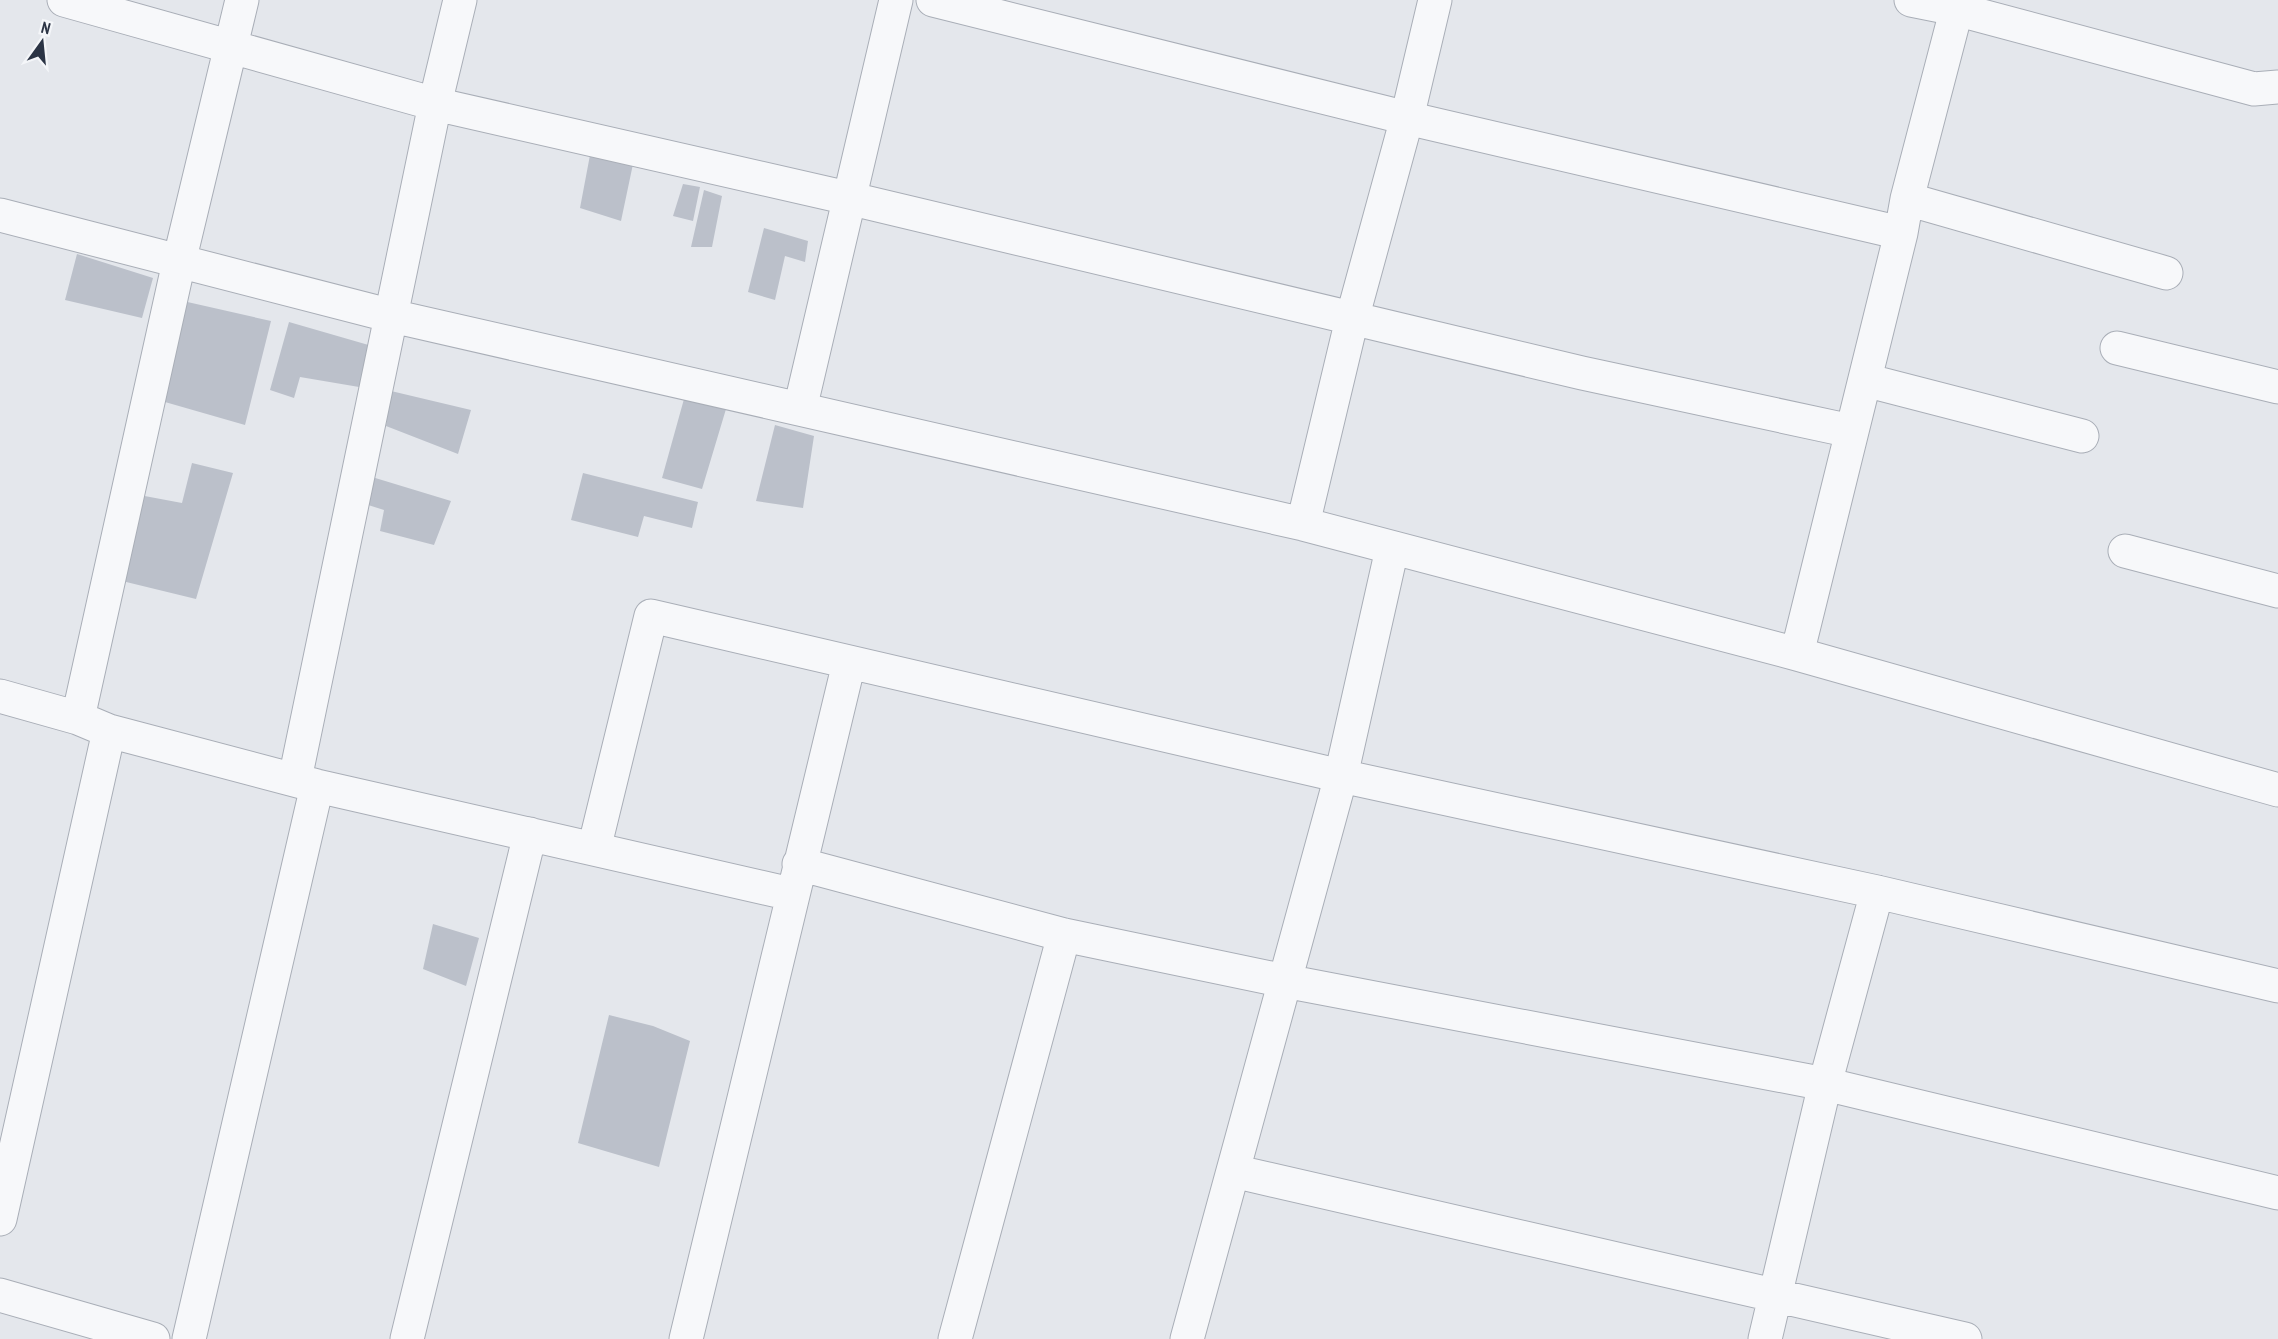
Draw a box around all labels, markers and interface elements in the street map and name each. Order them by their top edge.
north arrow [12,12,72,72]
text: N [39,17,53,38]

